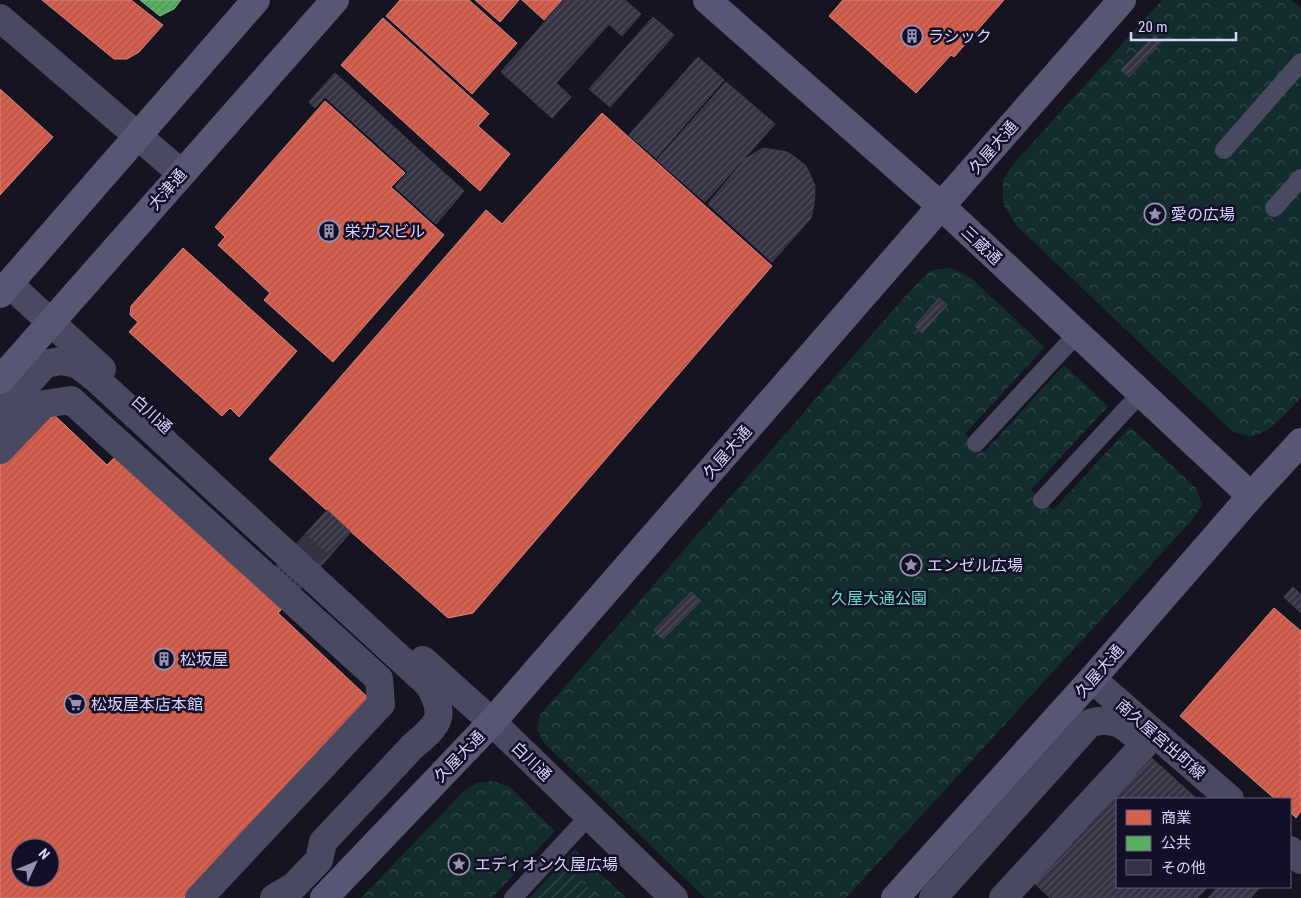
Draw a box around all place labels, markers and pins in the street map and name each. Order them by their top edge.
building icon: ラシック [900,24,924,48]
place label: ラシック [928,27,992,46]
place icon: 愛の広場 [1143,202,1167,226]
place label: 愛の広場 [1171,205,1235,224]
building icon: 栄ガスビル [317,219,341,243]
place label: 栄ガスビル [345,222,425,241]
place icon: エンゼル広場 [899,553,923,577]
place label: エンゼル広場 [927,556,1023,575]
building icon: 松坂屋 [152,647,176,671]
place label: 松坂屋 [180,650,228,669]
supermarket icon: 松坂屋本店本館 [63,692,87,716]
place label: 松坂屋本店本館 [91,695,203,714]
place icon: エディオン久屋広場 [447,852,471,876]
place label: エディオン久屋広場 [475,855,618,874]

